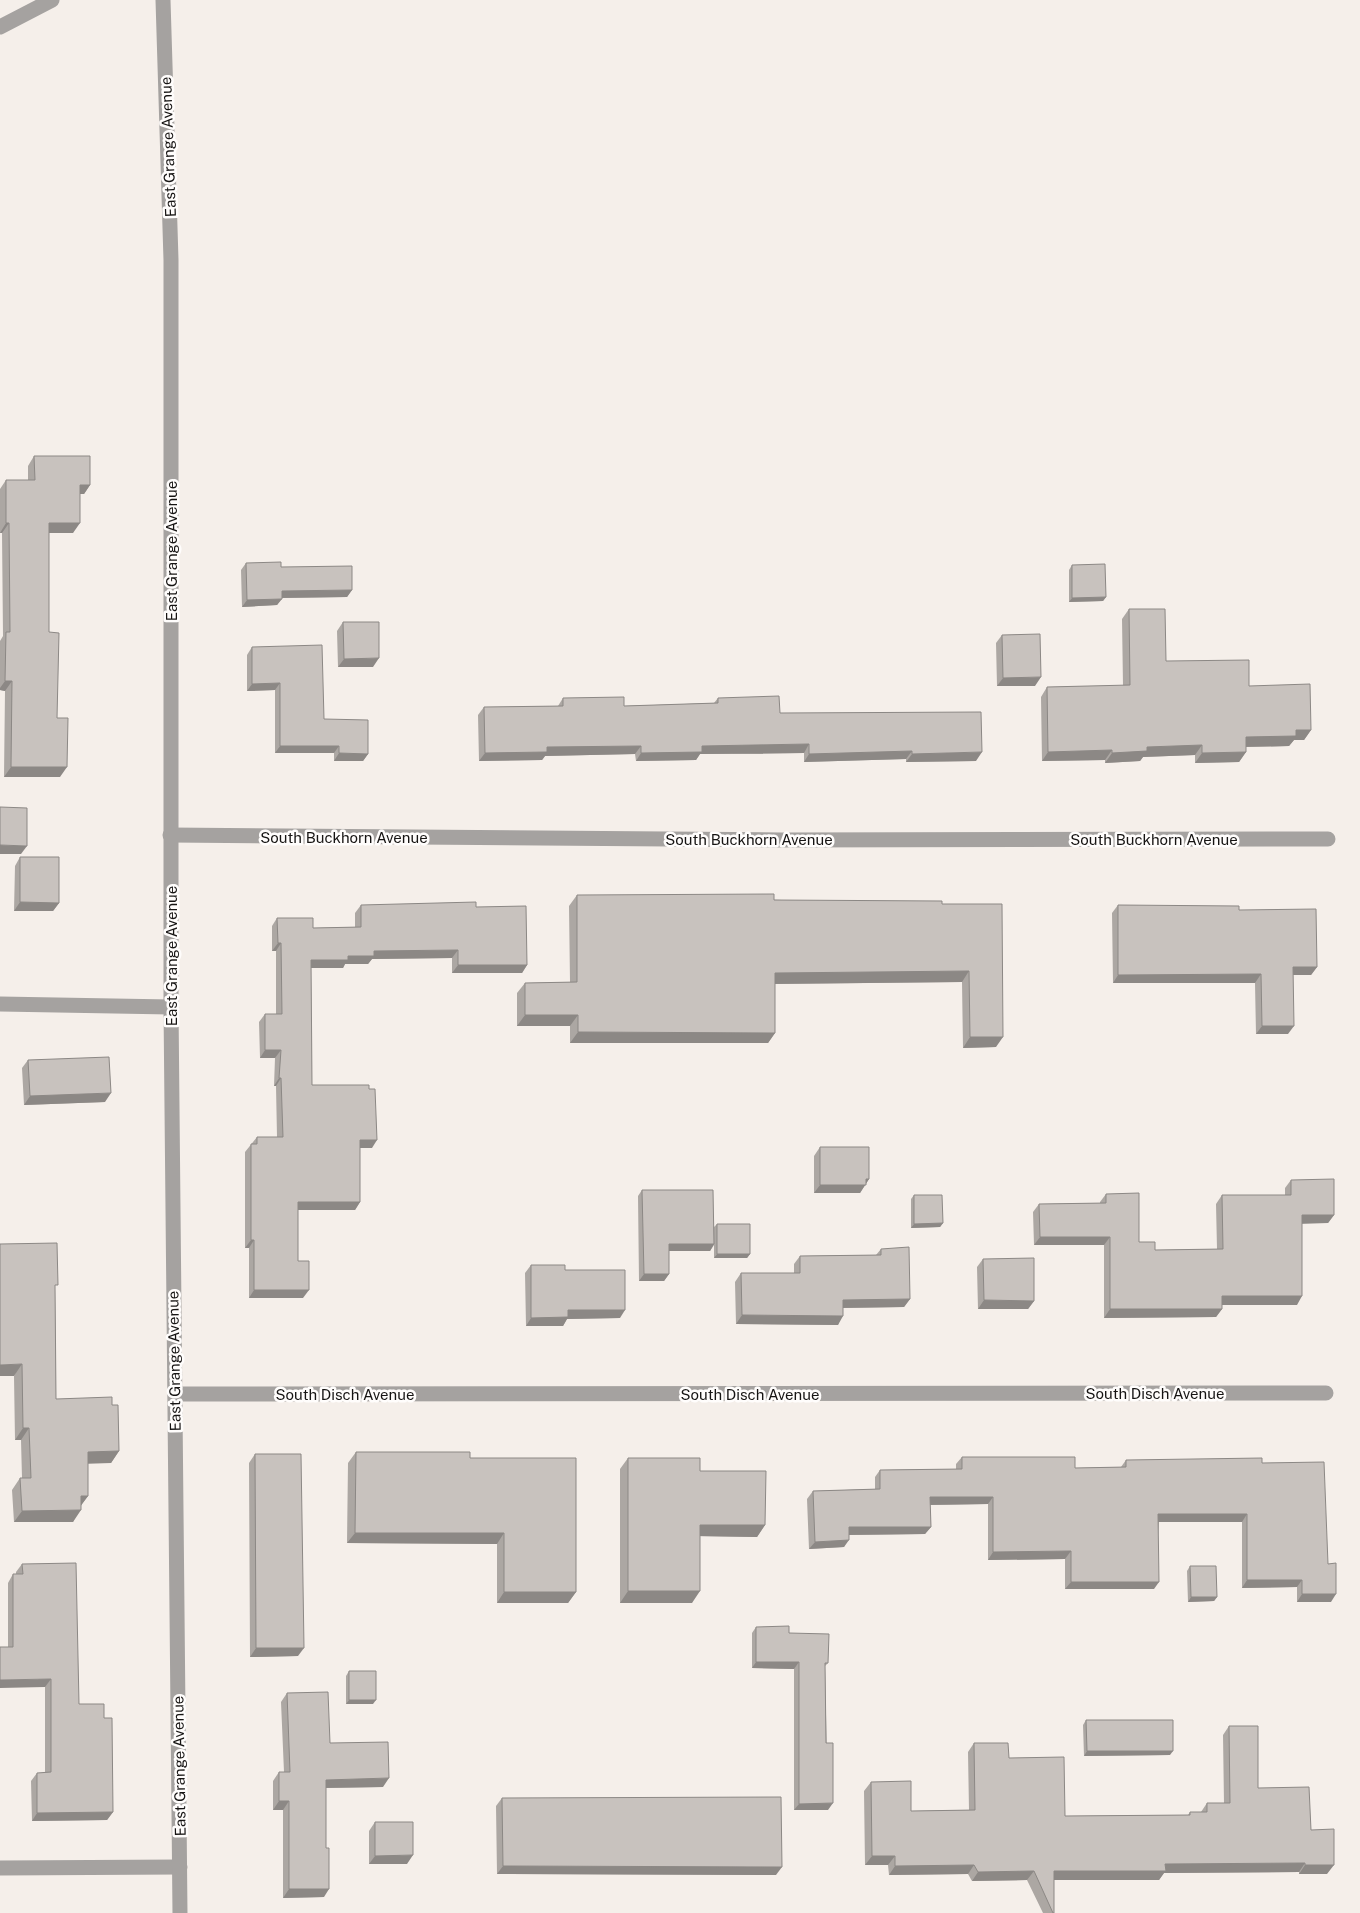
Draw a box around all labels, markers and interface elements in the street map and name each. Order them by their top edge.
street label: East Grange Avenue [157,76,179,218]
street label: East Grange Avenue [163,481,180,621]
street label: South Buckhorn Avenue [260,829,428,846]
street label: South Buckhorn Avenue [665,831,833,848]
street label: South Buckhorn Avenue [1070,831,1238,848]
street label: East Grange Avenue [163,886,180,1026]
street label: East Grange Avenue [164,1291,184,1431]
street label: South Disch Avenue [1086,1385,1224,1402]
street label: South Disch Avenue [276,1386,414,1403]
street label: South Disch Avenue [681,1386,819,1403]
street label: East Grange Avenue [169,1696,189,1836]

